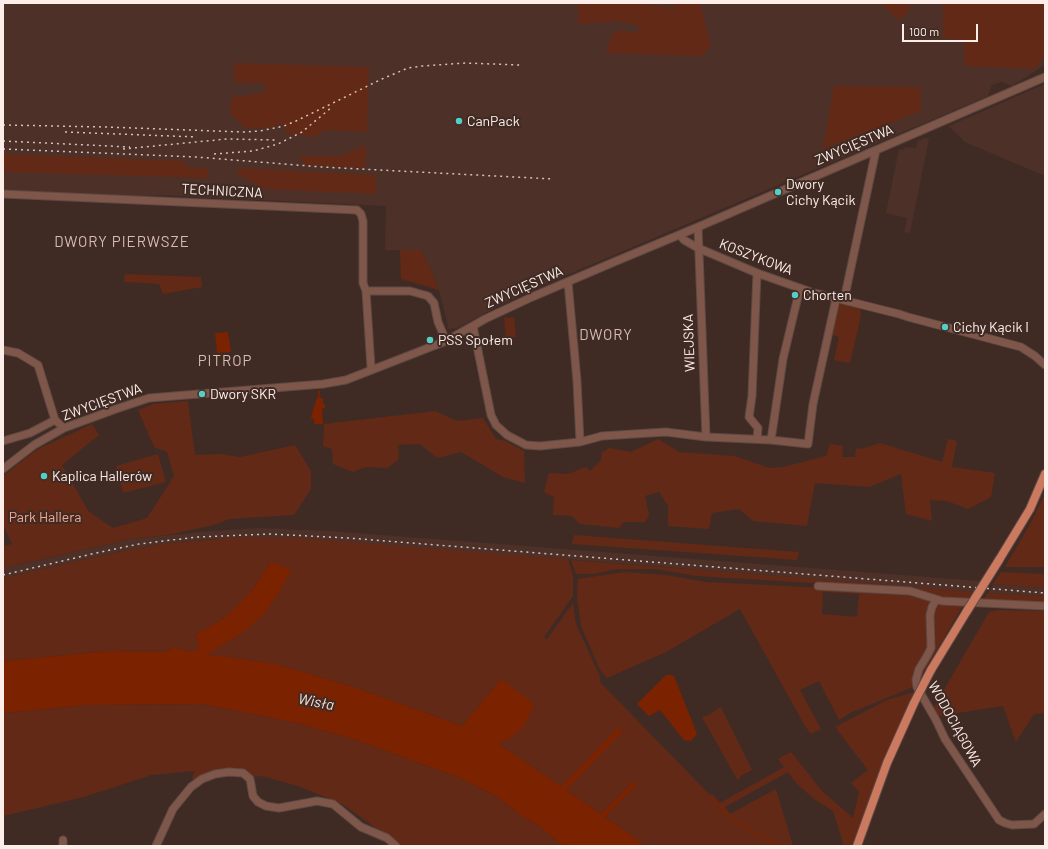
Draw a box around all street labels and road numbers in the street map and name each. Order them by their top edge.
street label: ZWYCIĘSTWA [812,121,896,169]
street label: TECHNICZNA [181,180,263,202]
street label: KOSZYKOWA [717,235,795,279]
street label: ZWYCIĘSTWA [482,262,566,312]
street label: WIEJSKA [680,314,698,372]
street label: ZWYCIĘSTWA [60,380,144,424]
street label: WODOCIĄGOWA [925,678,985,770]

